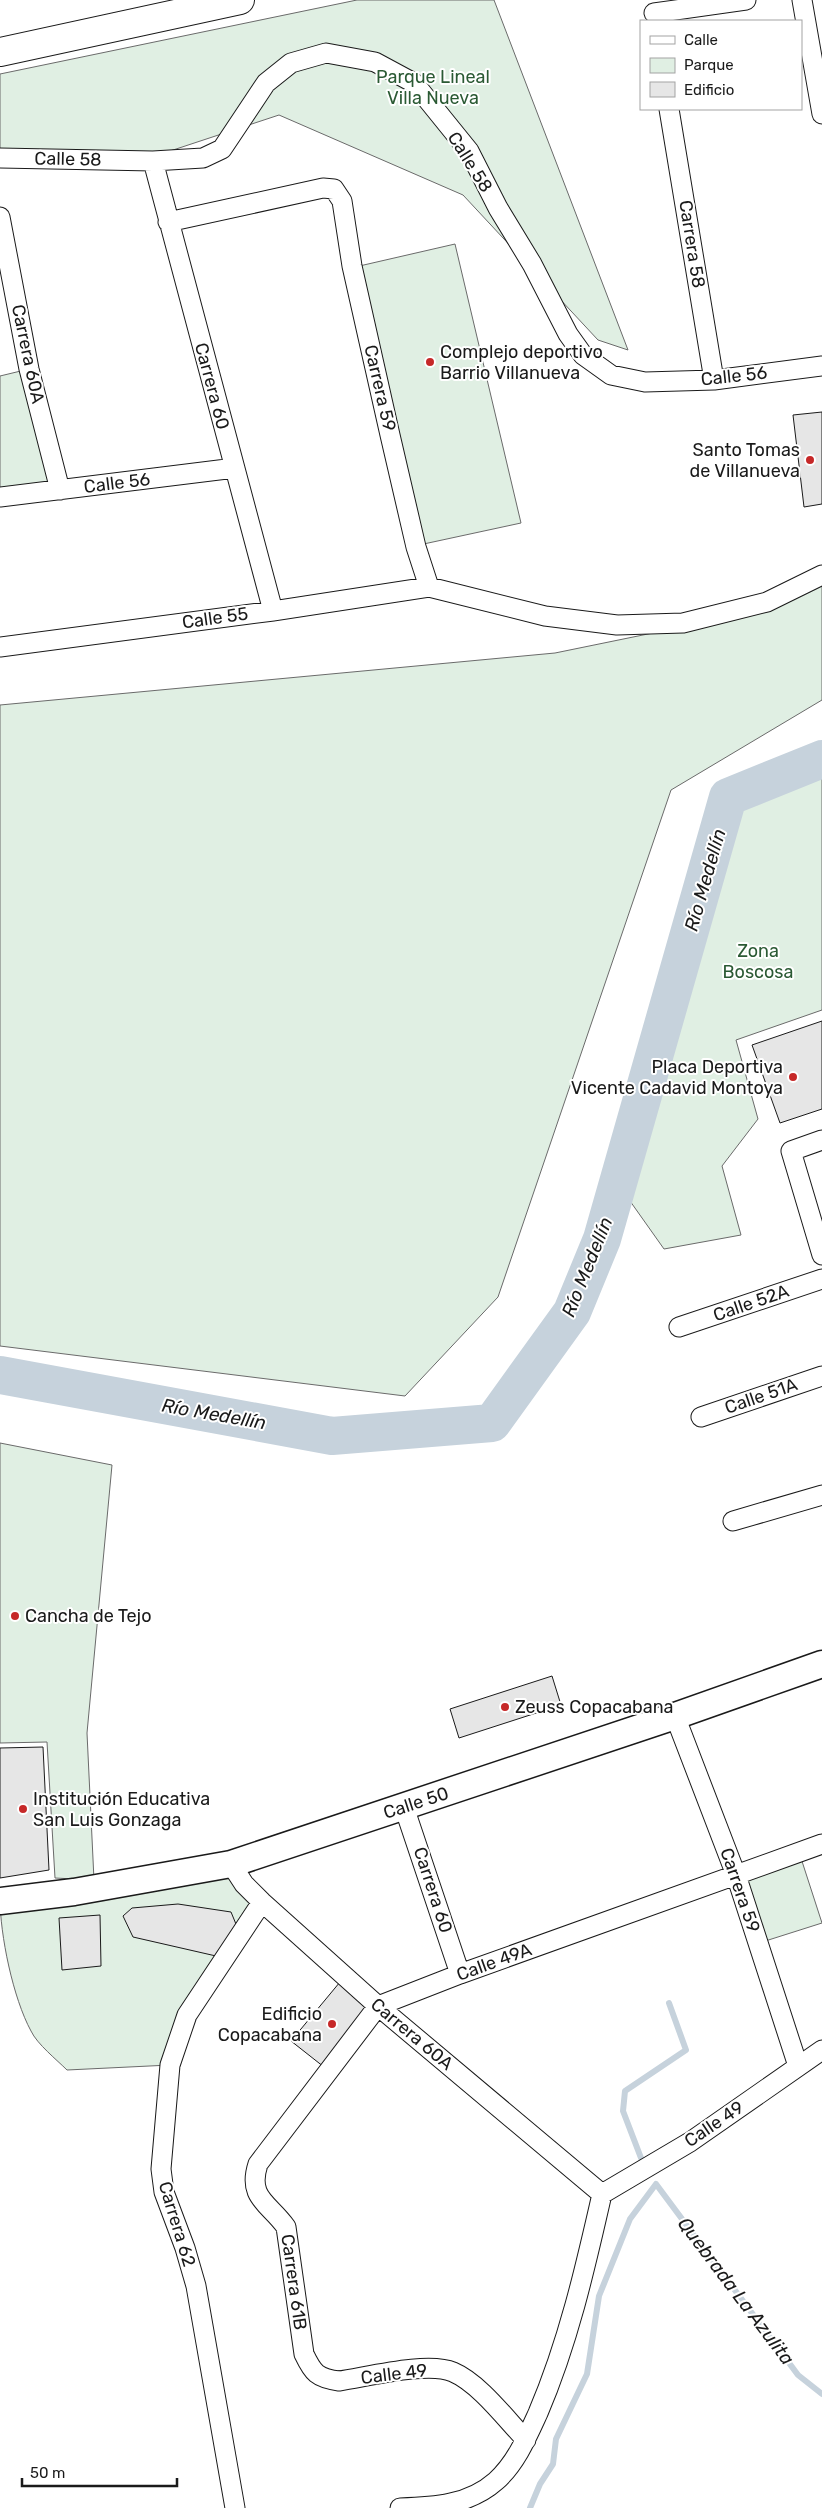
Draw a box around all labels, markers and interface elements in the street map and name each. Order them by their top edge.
legend [640,20,802,110]
text: Calle [684,31,718,49]
text: Parque [684,56,734,74]
park label: Parque Lineal Villa Nueva [376,66,490,109]
text: Edificio [684,81,734,99]
street label: Calle 58 [443,128,497,196]
street label: Calle 58 [34,147,102,171]
street label: Carrera 58 [674,198,710,290]
street label: Carrera 60A [7,302,49,406]
street label: Carrera 60 [190,340,234,432]
place label: Complejo deportivo Barrio Villanueva [440,341,603,384]
street label: Carrera 59 [359,343,401,433]
marker: Complejo deportivo Barrio Villanueva [424,356,436,368]
street label: Calle 56 [700,362,768,390]
place label: Santo Tomas de Villanueva [689,439,800,482]
marker: Santo Tomas de Villanueva [804,454,816,466]
street label: Calle 56 [83,468,152,498]
street label: Calle 55 [181,602,249,634]
water label: Río Medellín [679,826,731,934]
park label: Zona Boscosa [723,940,793,983]
place label: Placa Deportiva Vicente Cadavid Montoya [571,1056,783,1099]
marker: Placa Deportiva Vicente Cadavid Montoya [787,1071,799,1083]
water label: Río Medellín [557,1214,617,1320]
street label: Calle 52A [710,1280,792,1326]
street label: Calle 51A [722,1373,800,1419]
water label: Río Medellín [160,1393,268,1435]
place label: Cancha de Tejo [25,1605,152,1627]
marker: Cancha de Tejo [9,1610,21,1622]
place label: Zeuss Copacabana [515,1696,674,1718]
marker: Zeuss Copacabana [499,1701,511,1713]
street label: Calle 50 [381,1782,451,1824]
place label: Institución Educativa San Luis Gonzaga [33,1788,210,1831]
marker: Institución Educativa San Luis Gonzaga [17,1803,29,1815]
street label: Carrera 60 [409,1844,457,1936]
street label: Carrera 59 [715,1845,765,1935]
street label: Calle 49A [453,1938,535,1986]
street label: Carrera 60A [366,1993,458,2075]
place label: Edificio Copacabana [218,2003,322,2046]
marker: Edificio Copacabana [326,2018,338,2030]
street label: Calle 49 [680,2096,748,2152]
street label: Carrera 62 [154,2179,200,2269]
water label: Quebrada La Azulita [673,2212,799,2370]
street label: Carrera 61B [276,2233,312,2331]
street label: Calle 49 [359,2359,429,2389]
scale bar [22,2456,178,2488]
text: 50 m [30,2464,65,2482]

